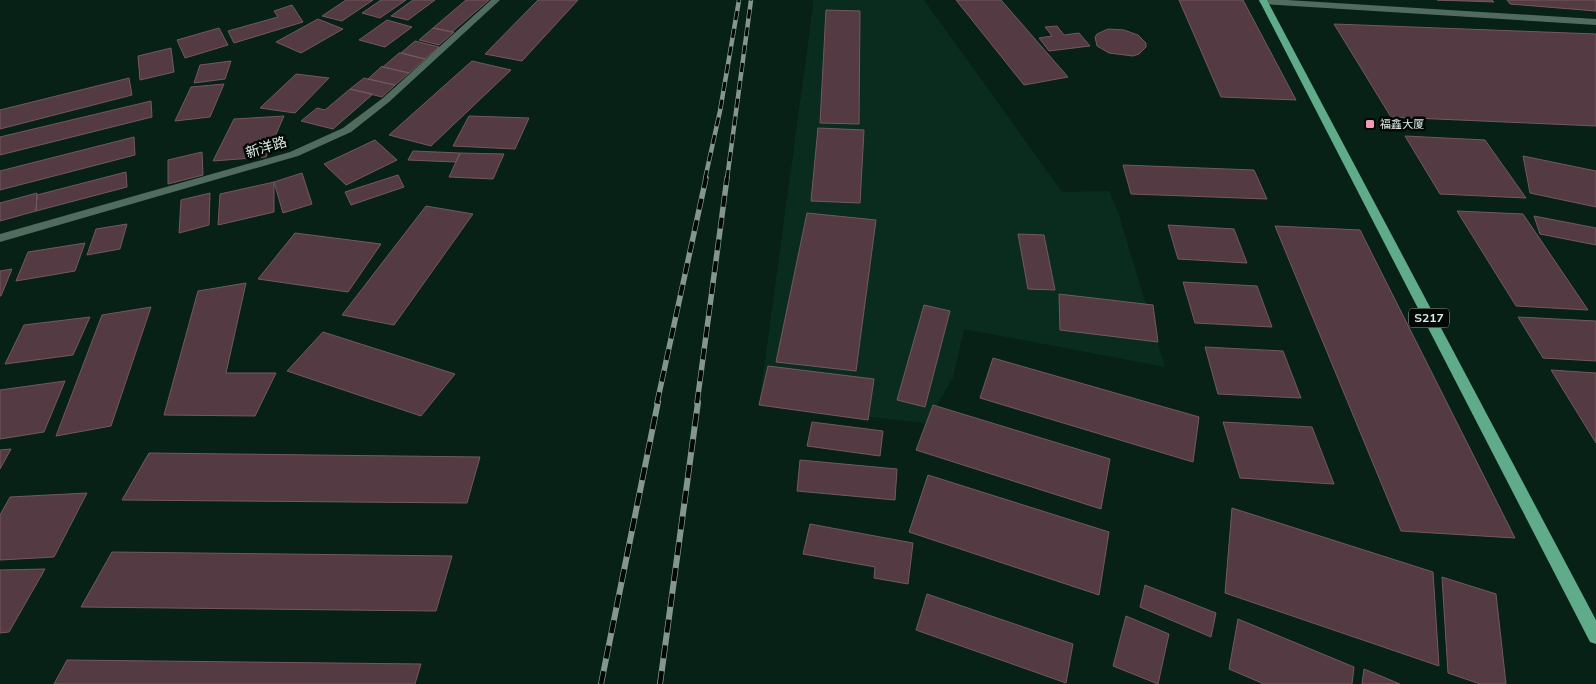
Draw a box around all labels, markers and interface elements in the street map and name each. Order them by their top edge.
place label: 福鑫大厦 [1380,117,1424,131]
marker: 福鑫大厦 [1364,118,1376,130]
street label: 新洋路 [243,132,289,162]
road number: S217 [1409,308,1449,328]

